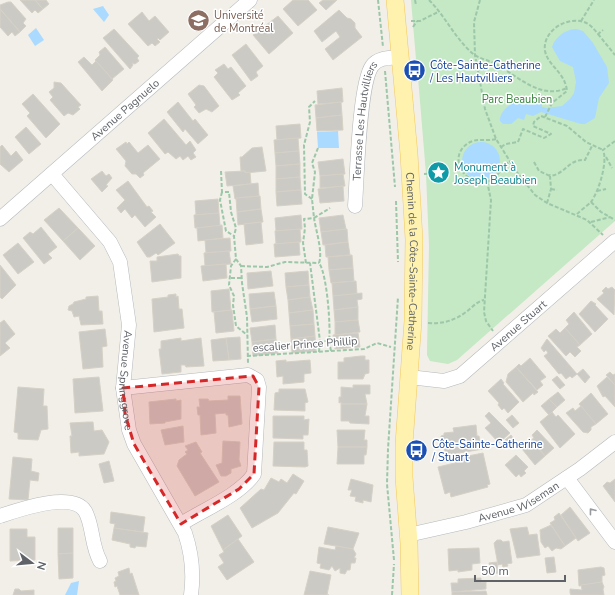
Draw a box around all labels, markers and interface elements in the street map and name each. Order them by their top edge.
school or university icon: Université de Montréal [186,8,212,34]
place label: Université de Montréal [214,8,274,36]
street label: Terrasse Les Hautvilliers [349,58,381,181]
bus stop icon: Côte-Sainte-Catherine / Les Hautvilliers [402,58,428,84]
place label: Côte-Sainte-Catherine / Les Hautvilliers [429,58,541,86]
street label: Avenue Pagnuelo [88,76,163,144]
park label: Parc Beaubien [482,92,552,107]
place icon: Monument à Joseph Beaubien [426,160,452,186]
place label: Monument à Joseph Beaubien [453,160,537,188]
street label: Chemin de la Côte-Sainte-Catherine [402,172,421,351]
street label: Avenue Stuart [487,297,550,355]
street label: Avenue Springgrove [115,330,136,431]
street label: escalier Prince Phillip [252,333,358,356]
bus stop icon: Côte-Sainte-Catherine / Stuart [404,437,430,463]
place label: Côte-Sainte-Catherine / Stuart [431,437,543,465]
street label: Avenue Wiseman [476,478,562,526]
one-way arrow [590,508,597,515]
north arrow [12,543,52,583]
scale bar [475,557,565,583]
text: N [33,560,49,572]
text: 50 m [481,563,509,579]

